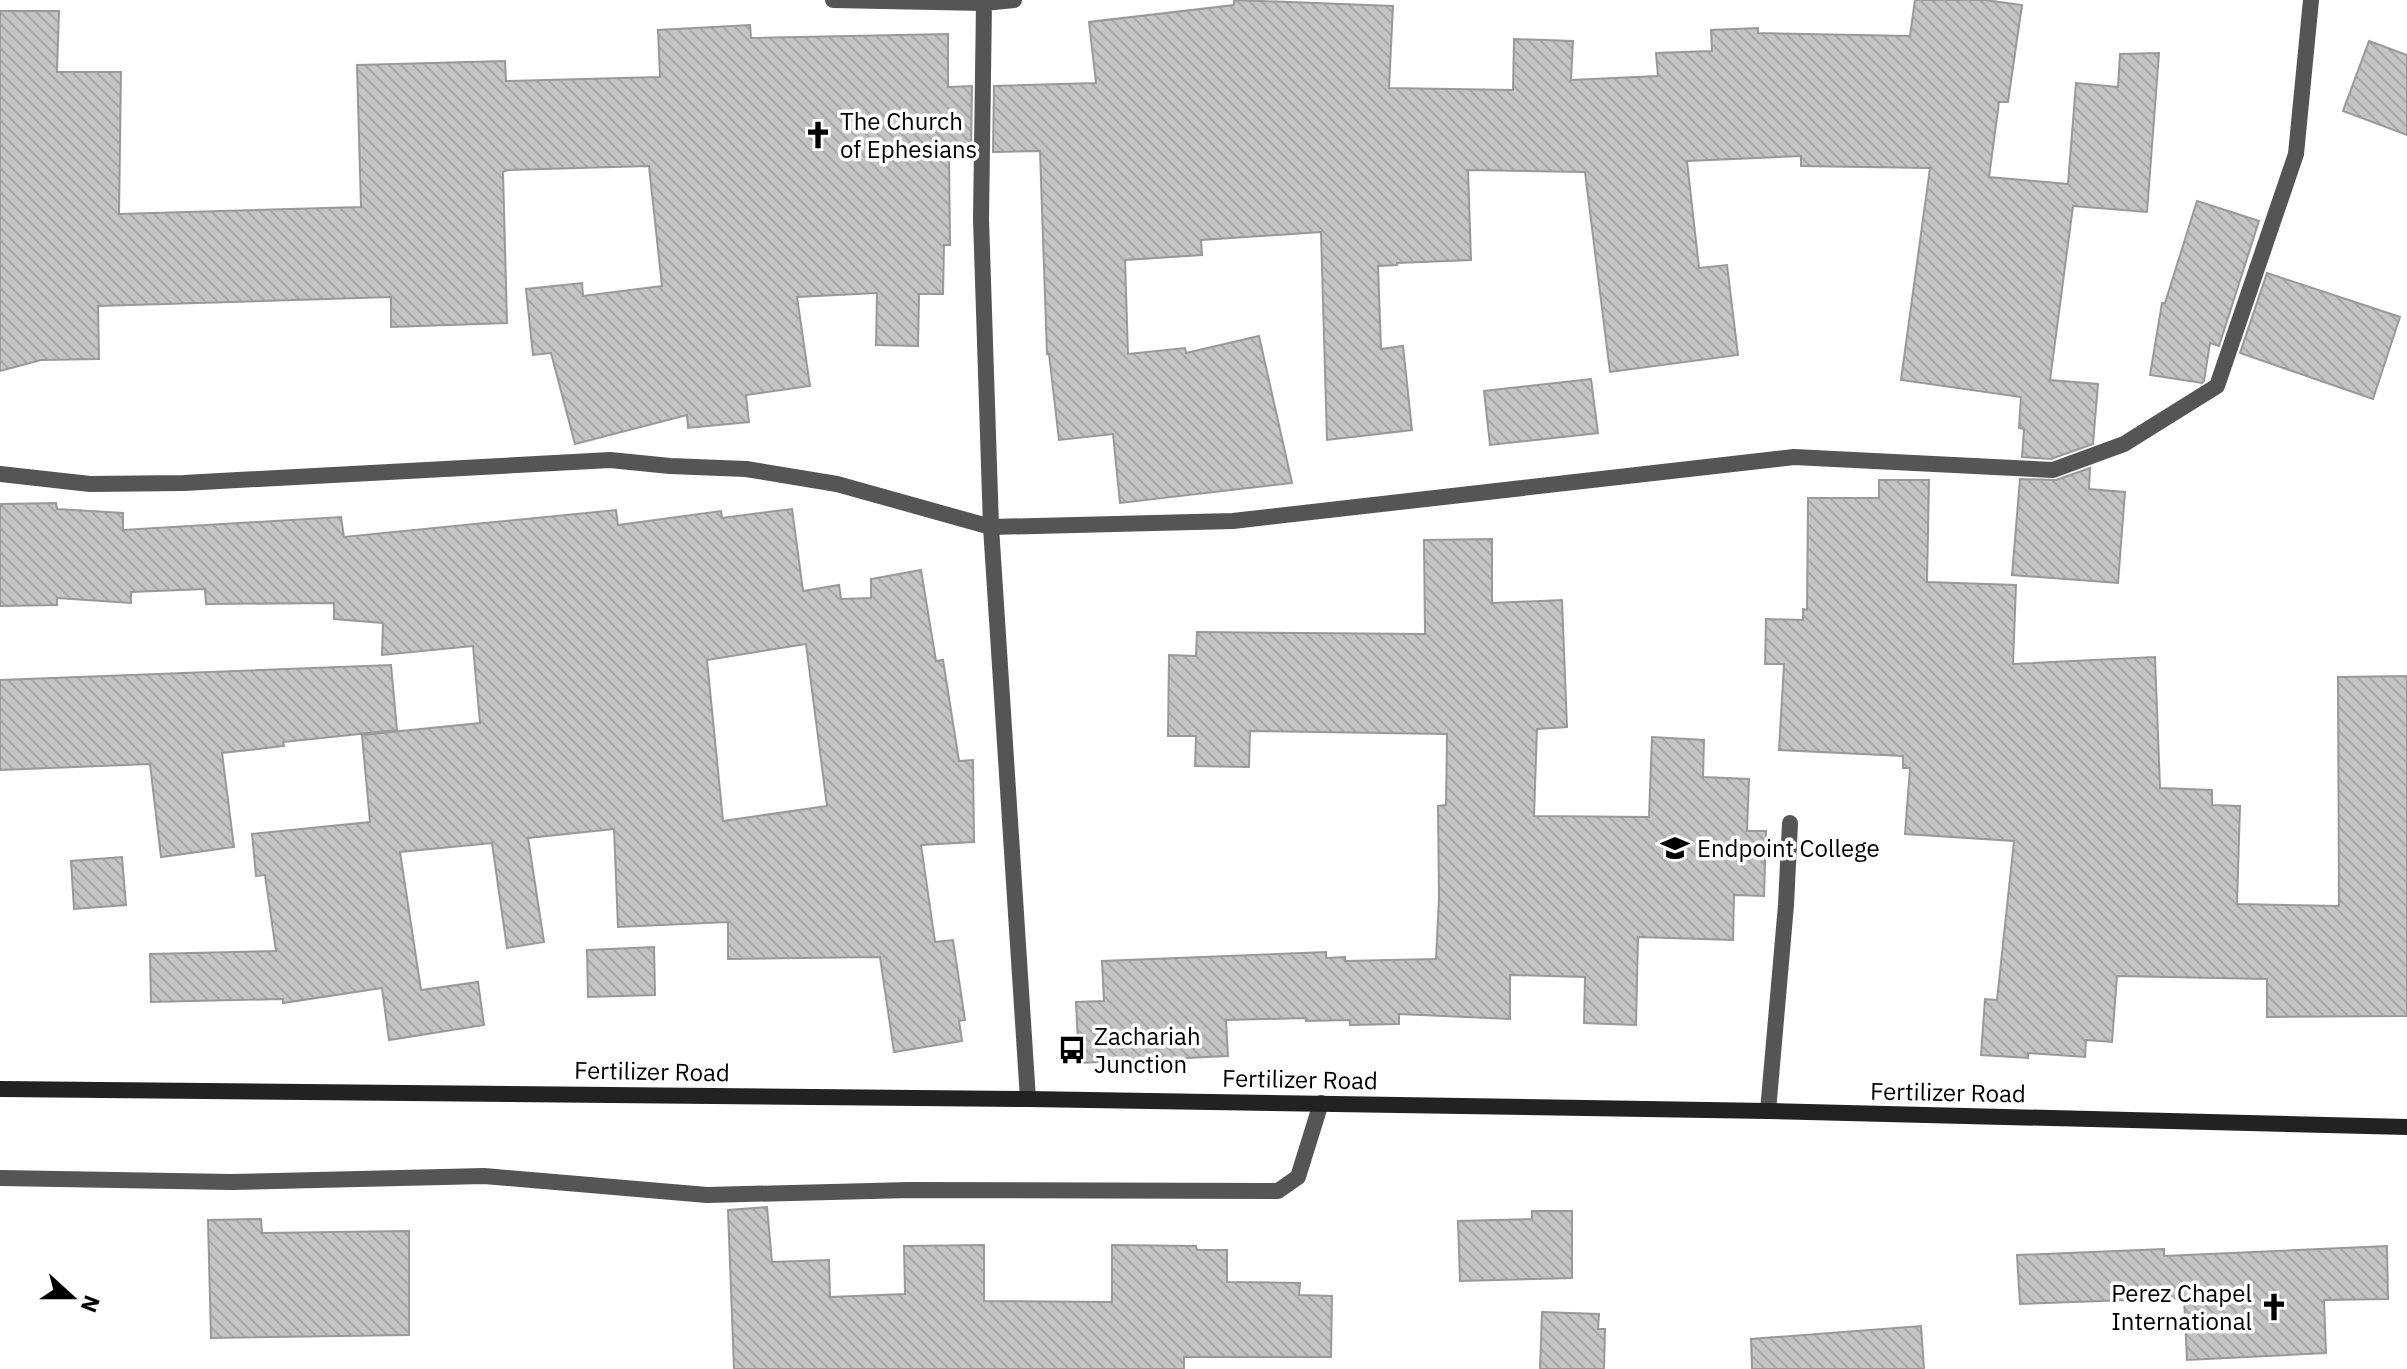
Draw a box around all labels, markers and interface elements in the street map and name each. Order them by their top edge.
place label: The Church of Ephesians [840,105,977,165]
church icon: The Church of Ephesians [803,120,833,150]
place label: Endpoint College [1697,832,1880,864]
school or university icon: Endpoint College [1660,833,1690,863]
place label: Zachariah Junction [1094,1020,1201,1080]
bus stop icon: Zachariah Junction [1057,1035,1087,1065]
street label: Fertilizer Road [574,1054,730,1088]
street label: Fertilizer Road [1222,1062,1378,1096]
street label: Fertilizer Road [1870,1075,2026,1109]
north arrow [32,1257,112,1337]
place label: Perez Chapel International [2111,1277,2252,1337]
text: N [75,1292,108,1317]
church icon: Perez Chapel International [2259,1292,2289,1322]

